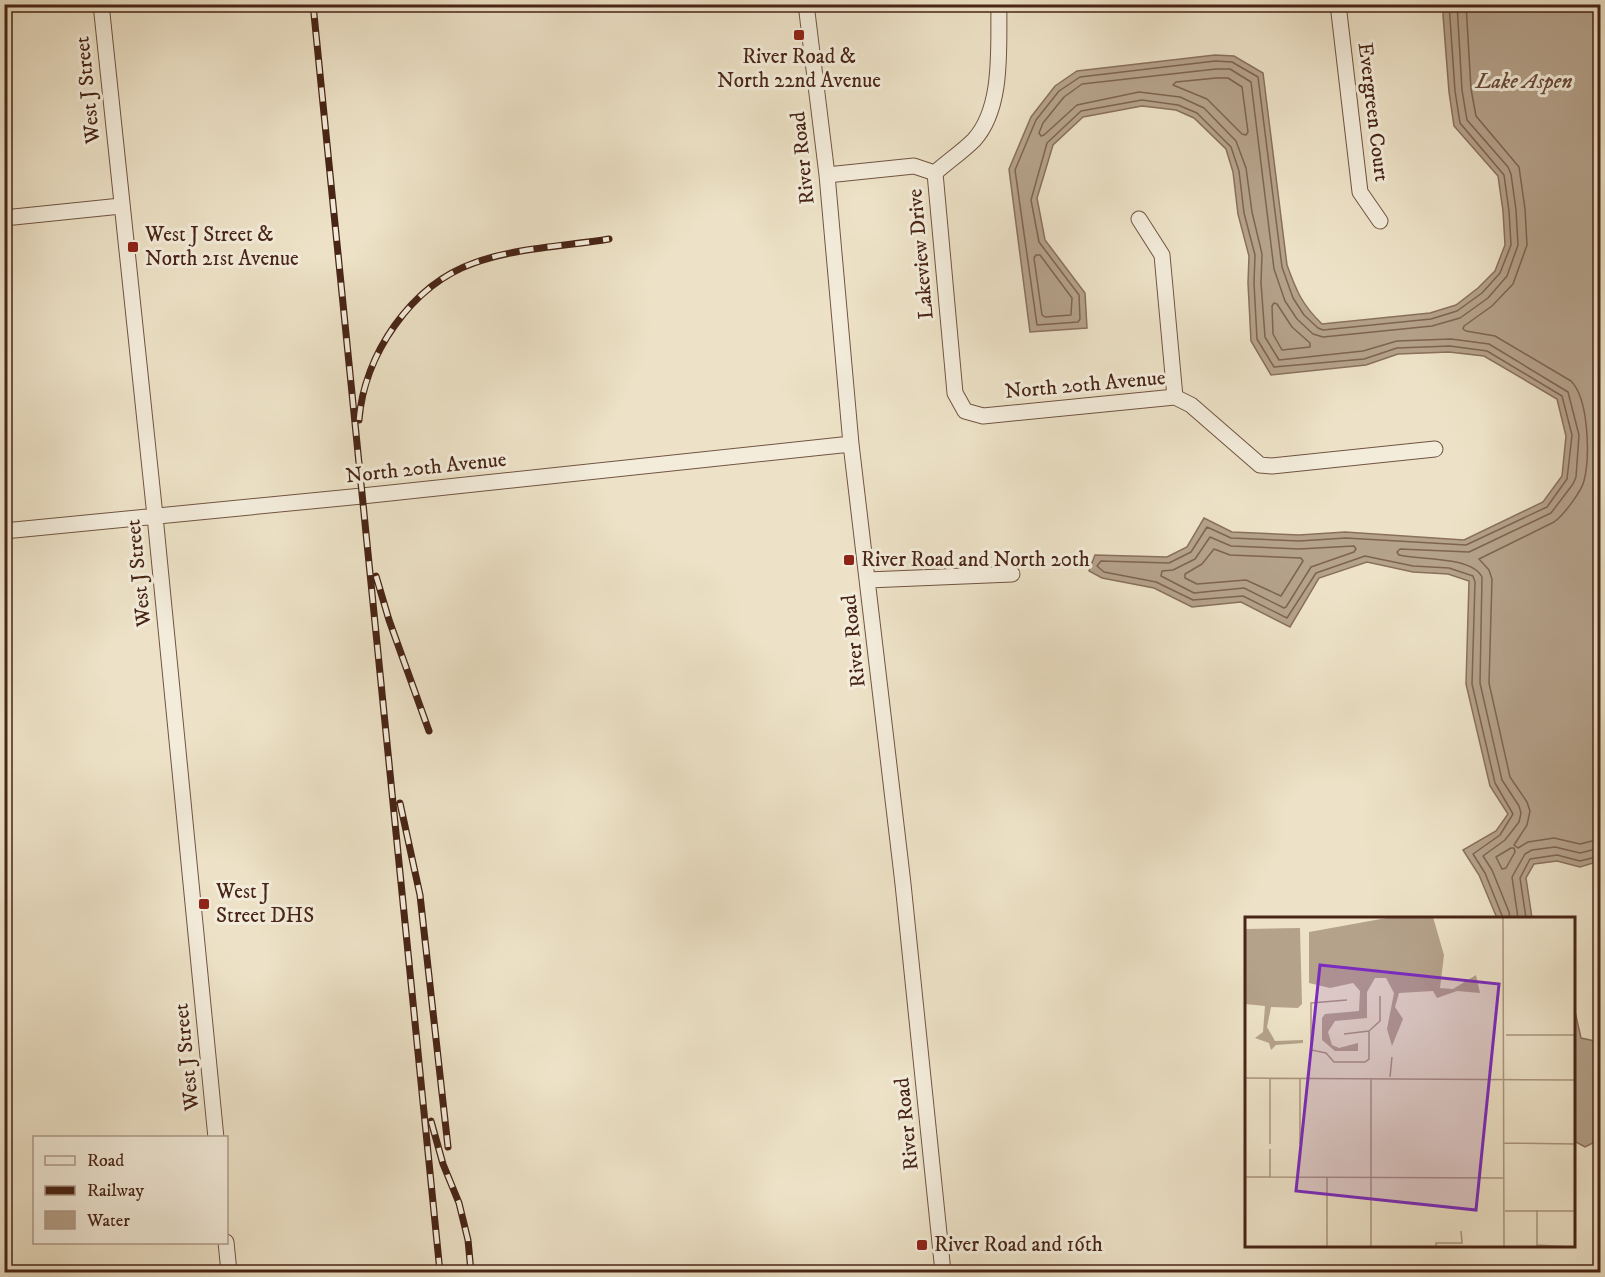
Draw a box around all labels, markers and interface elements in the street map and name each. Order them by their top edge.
marker: River Road & North 22nd Avenue [792,28,806,42]
street label: West J Street [69,35,107,146]
street label: Evergreen Court [1352,41,1394,183]
place label: River Road & North 22nd Avenue [717,44,881,94]
water label: Lake Aspen [1474,68,1572,95]
street label: River Road [785,110,821,206]
street label: Lakeview Drive [902,187,940,320]
place label: West J Street & North 21st Avenue [144,222,299,272]
marker: West J Street & North 21st Avenue [126,240,140,254]
street label: North 20th Avenue [1003,365,1167,405]
street label: North 20th Avenue [344,447,508,489]
street label: West J Street [120,518,158,629]
place label: River Road and North 20th [861,547,1090,573]
marker: River Road and North 20th [842,553,856,567]
street label: River Road [836,593,872,689]
place label: West J Street DHS [215,879,314,929]
marker: West J Street DHS [197,897,211,911]
inset map [1245,917,1575,1247]
street label: West J Street [168,1002,206,1113]
street label: River Road [889,1076,925,1172]
legend [33,1136,228,1244]
text: Road [87,1150,124,1172]
text: Railway [87,1180,145,1202]
text: Water [86,1210,130,1232]
place label: River Road and 16th [934,1232,1103,1258]
marker: River Road and 16th [915,1238,929,1252]

